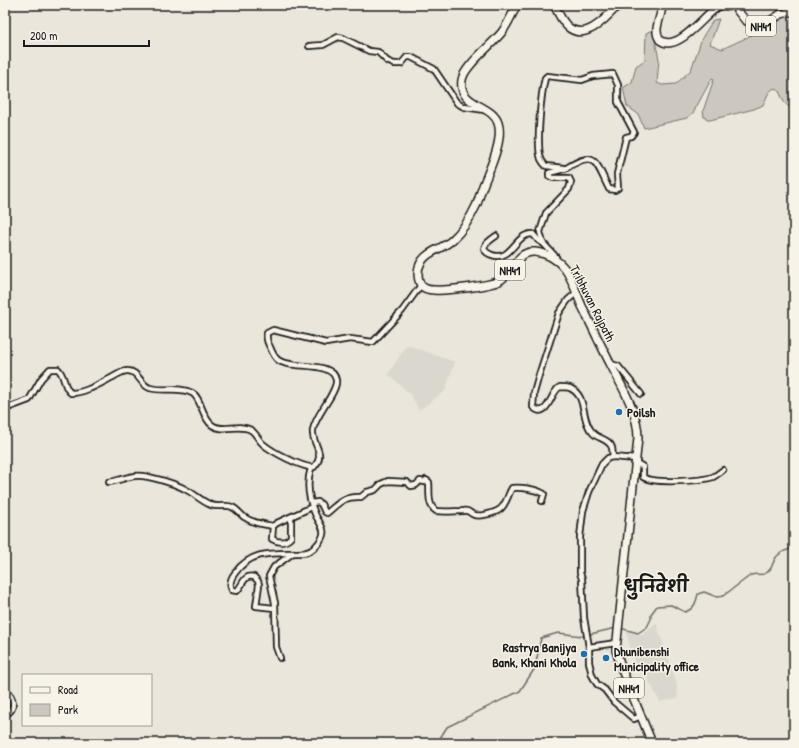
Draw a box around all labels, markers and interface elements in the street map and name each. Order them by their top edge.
road number: NH41 [746,16,776,36]
scale bar [24,22,149,48]
text: 200 m [30,27,57,44]
road number: NH41 [495,260,525,280]
street label: Tribhuvan Rajpath [566,262,620,345]
place label: Poilsh [627,403,656,421]
marker: Poilsh [614,407,624,417]
district label: धुनिवेशी [624,572,690,600]
place label: Rastrya Banijya Bank, Khani Khola [492,638,577,671]
place label: Dhunibenshi Municipality office [614,642,700,676]
marker: Rastrya Banijya Bank, Khani Khola [579,649,589,659]
marker: Dhunibenshi Municipality office [601,653,611,663]
legend [22,674,152,726]
road number: NH41 [614,678,644,698]
text: Road [58,681,78,698]
text: Park [58,701,78,718]

